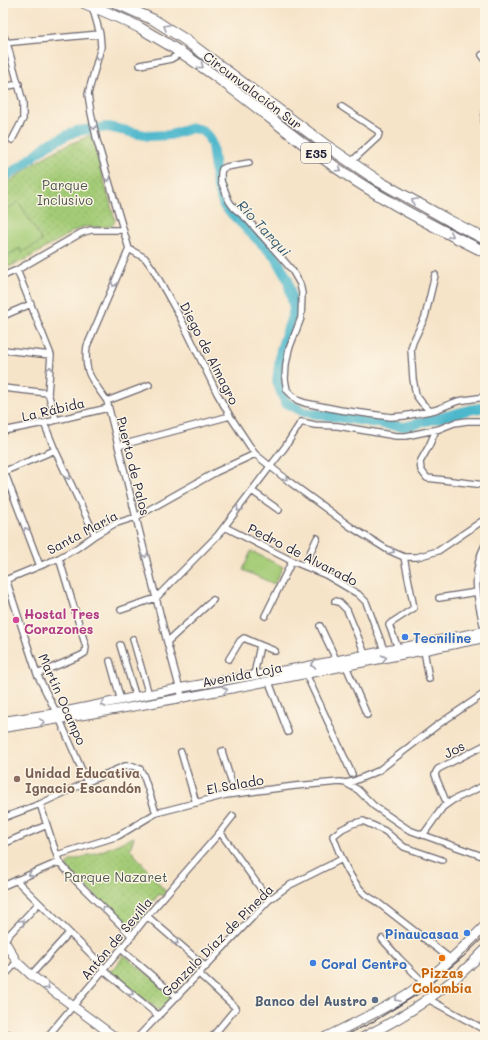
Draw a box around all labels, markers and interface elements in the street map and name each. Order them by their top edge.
one-way arrow [163,25,170,32]
street label: Circunvalación Sur [200,47,306,133]
one-way arrow [94,54,103,61]
one-way arrow [197,62,204,69]
one-way arrow [89,123,98,130]
road number: E35 [301,143,331,163]
one-way arrow [335,164,342,172]
one-way arrow [103,175,112,182]
park label: Parque Inclusivo [37,176,93,208]
water label: Río Tarqui [233,196,296,261]
one-way arrow [410,198,418,205]
one-way arrow [447,230,454,238]
one-way arrow [110,281,118,288]
street label: Diego de Almagro [177,299,243,408]
one-way arrow [45,366,54,372]
street label: La Rábida [20,394,86,424]
street label: Puerto de Palos [114,415,154,517]
one-way arrow [63,473,71,480]
one-way arrow [280,473,288,480]
one-way arrow [237,504,244,511]
street label: Santa María [44,506,120,558]
street label: Pedro de Alvarado [245,519,361,589]
one-way arrow [22,526,30,533]
one-way arrow [388,546,395,554]
one-way arrow [141,552,149,558]
place label: Hostal Tres Corazones [24,605,100,637]
marker: Hostal Tres Corazones [11,615,21,625]
place label: Tecniline [413,629,471,646]
marker: Tecniline [400,632,410,642]
street label: Martín Ocampo [35,651,91,748]
one-way arrow [381,655,387,663]
street label: Avenida Loja [200,658,284,690]
one-way arrow [310,660,316,668]
one-way arrow [221,686,228,694]
one-way arrow [100,700,106,708]
one-way arrow [38,719,45,727]
street label: Jos [441,737,467,761]
place label: Unidad Educativa Ignacio Escandón [25,764,141,796]
street label: El Salado [205,771,265,797]
marker: Unidad Educativa Ignacio Escandón [12,774,22,784]
park label: Parque Nazaret [64,868,168,885]
one-way arrow [28,869,35,877]
street label: Gonzalo Díaz de Pineda [157,880,277,1000]
street label: Antón de Sevilla [77,893,155,983]
one-way arrow [101,906,109,914]
one-way arrow [17,919,24,926]
place label: Pinaucasaa [385,925,459,942]
marker: Pinaucasaa [462,928,472,938]
one-way arrow [171,937,179,944]
marker: Pizzas Colombia [437,953,447,963]
place label: Coral Centro [321,955,407,972]
marker: Coral Centro [308,958,318,968]
place label: Pizzas Colombia [412,964,472,996]
one-way arrow [43,982,50,990]
one-way arrow [126,988,133,995]
place label: Banco del Austro [255,992,367,1009]
marker: Banco del Austro [370,995,380,1005]
one-way arrow [394,995,401,1002]

